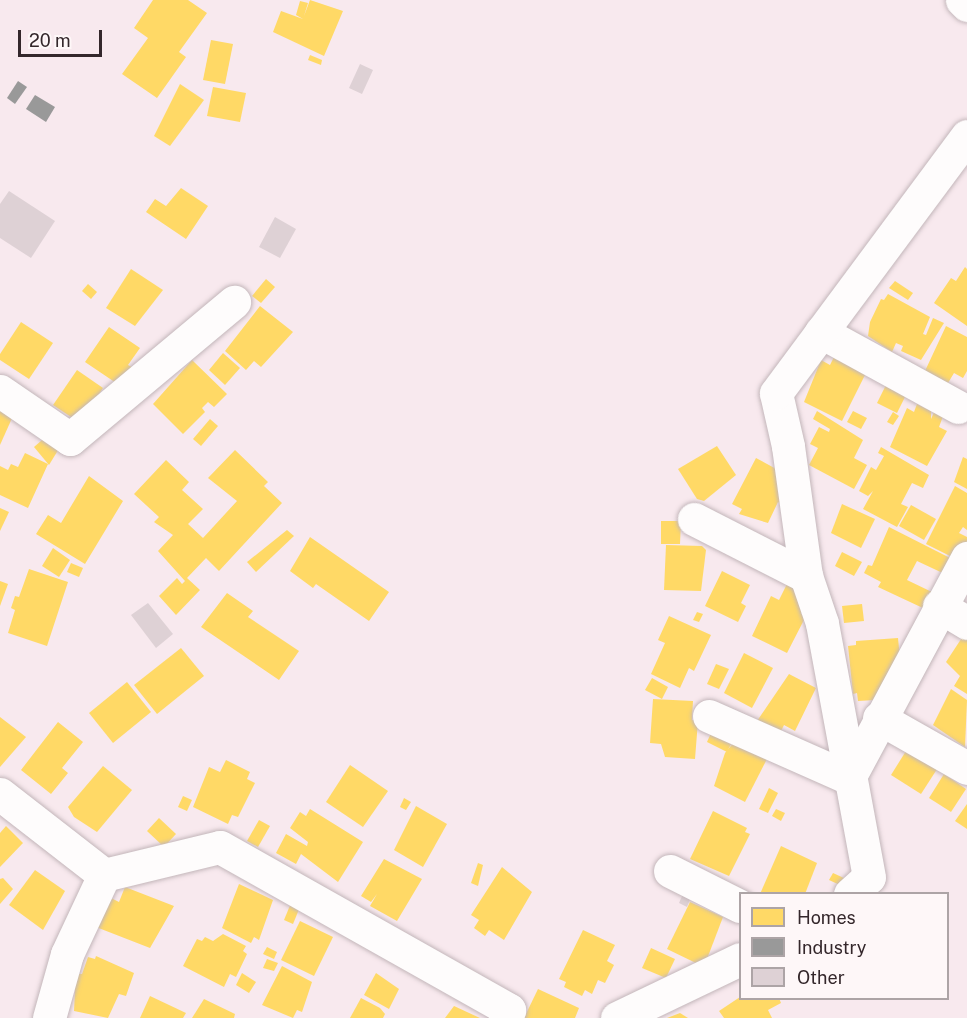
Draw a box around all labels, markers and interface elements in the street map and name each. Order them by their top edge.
scale bar [21,18,105,56]
text: 20 m [29,30,71,51]
legend [739,892,949,1000]
text: Homes [797,907,856,928]
text: Industry [797,937,866,958]
text: Other [797,967,845,988]

